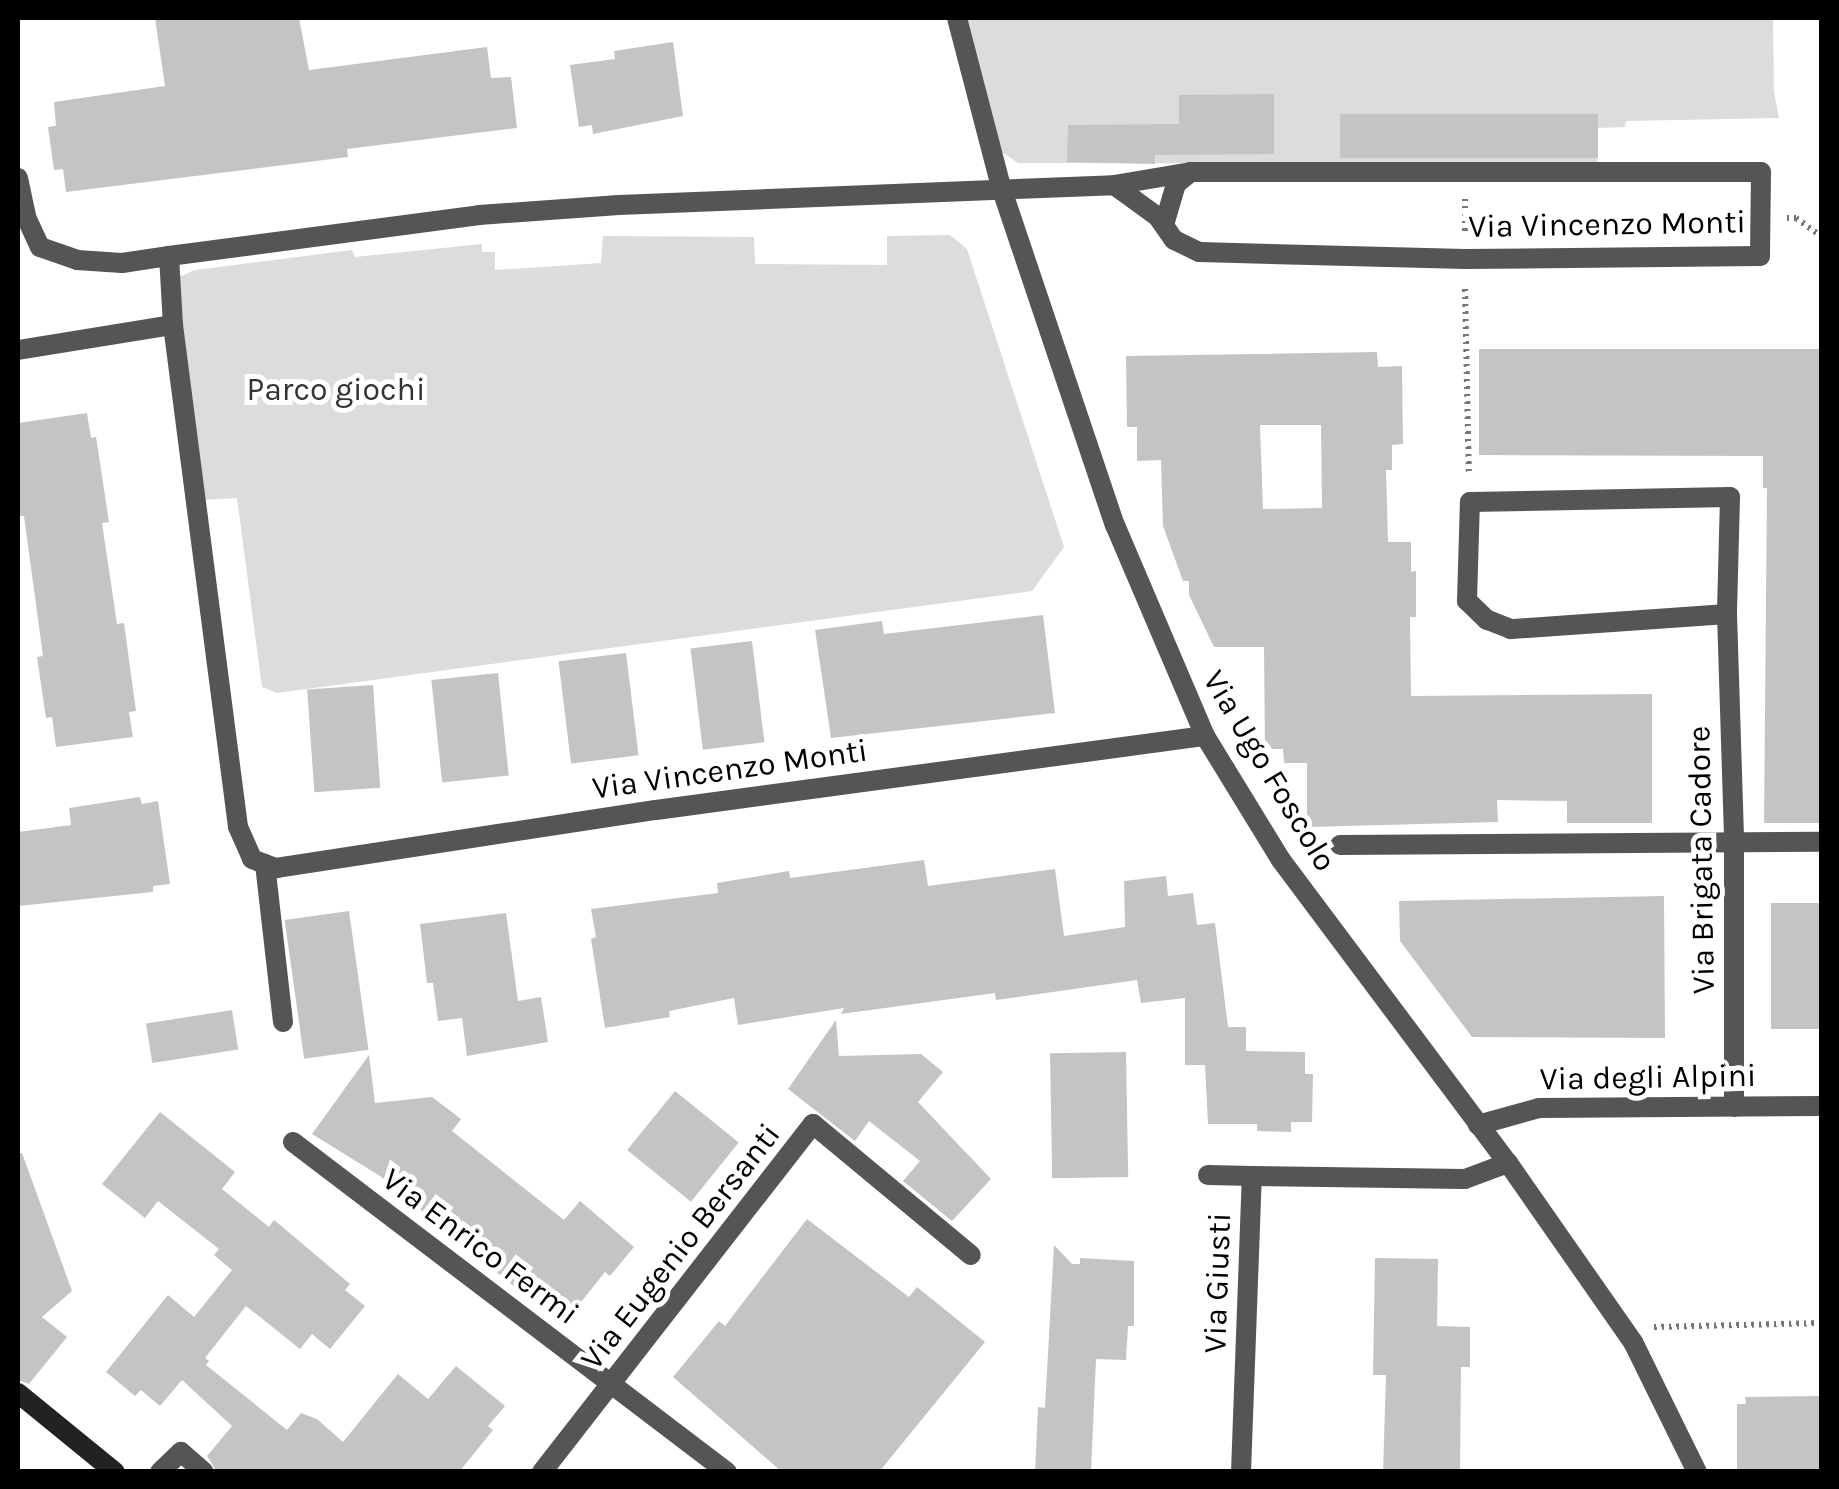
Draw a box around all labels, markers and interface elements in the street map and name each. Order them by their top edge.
street label: Via Vincenzo Monti [1468,203,1746,247]
park label: Parco giochi [247,371,425,409]
street label: Via Ugo Foscolo [1194,664,1344,878]
street label: Via Brigata Cadore [1680,726,1724,994]
street label: Via Vincenzo Monti [590,732,870,808]
street label: Via degli Alpini [1539,1057,1757,1099]
street label: Via Eugenio Bersanti [573,1116,789,1378]
street label: Via Enrico Fermi [374,1161,586,1333]
street label: Via Giusti [1196,1212,1240,1354]

